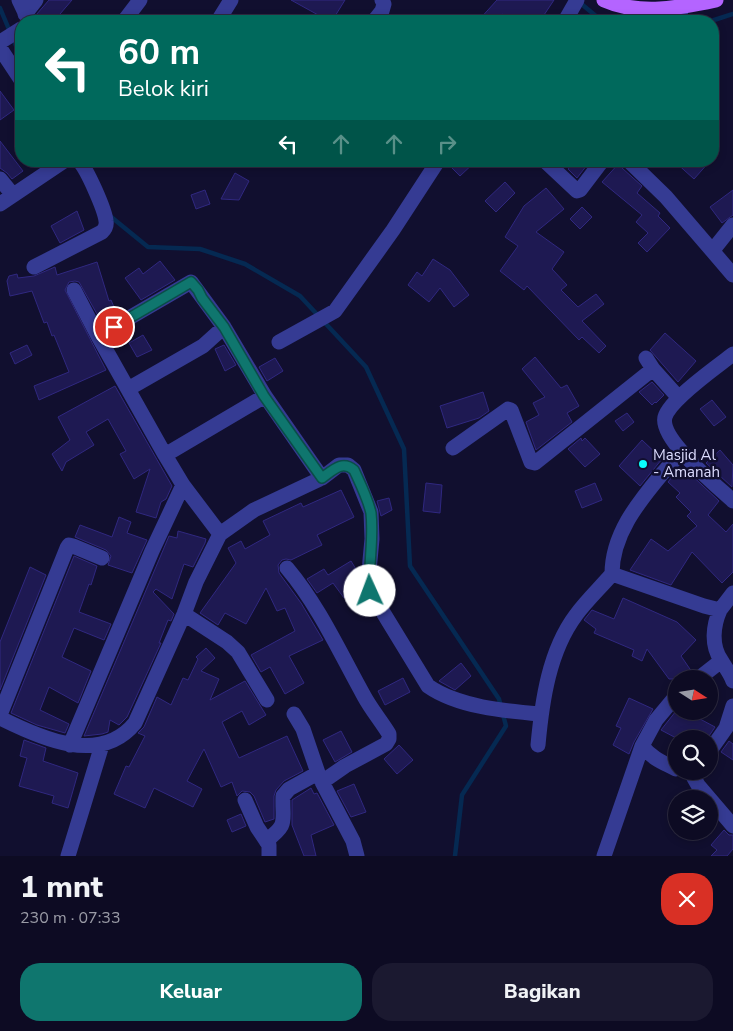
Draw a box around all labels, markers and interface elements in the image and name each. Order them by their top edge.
text: 60 m [118,29,200,76]
icon: left [35,35,100,100]
text: Belok kiri [118,74,209,104]
icon: left [274,130,302,158]
icon: ahead [327,130,355,158]
icon: ahead [380,130,408,158]
icon: right [433,130,461,158]
pin [93,306,135,348]
icon: arrive [100,313,128,341]
place label: Masjid Al - Amanah [653,445,720,482]
marker: Masjid Al - Amanah [637,458,649,470]
position arrow [343,564,395,616]
north arrow [668,670,718,720]
map controls [668,670,718,840]
button: search [668,730,718,780]
button: layers [668,790,718,840]
text: 1 mnt [20,867,103,908]
button: close [661,873,713,925]
text: 230 m · 07:33 [20,907,121,929]
button: Keluar [20,963,362,1021]
button: Bagikan [372,963,713,1021]

